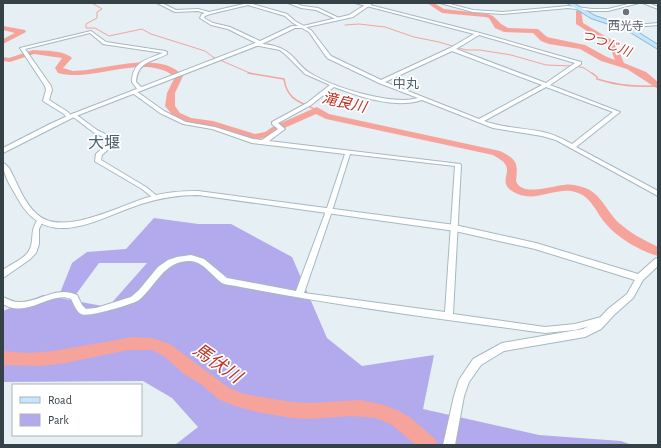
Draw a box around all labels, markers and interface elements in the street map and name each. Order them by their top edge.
marker: 西光寺 [621,7,631,17]
place label: 西光寺 [608,20,644,32]
water label: つつじ川 [579,28,635,60]
district label: 中丸 [393,77,419,91]
water label: 滝良川 [320,90,370,116]
district label: 大堰 [88,135,120,151]
water label: 馬伏川 [190,340,247,388]
legend [12,384,142,436]
text: Road [48,394,72,406]
text: Park [48,414,69,426]

